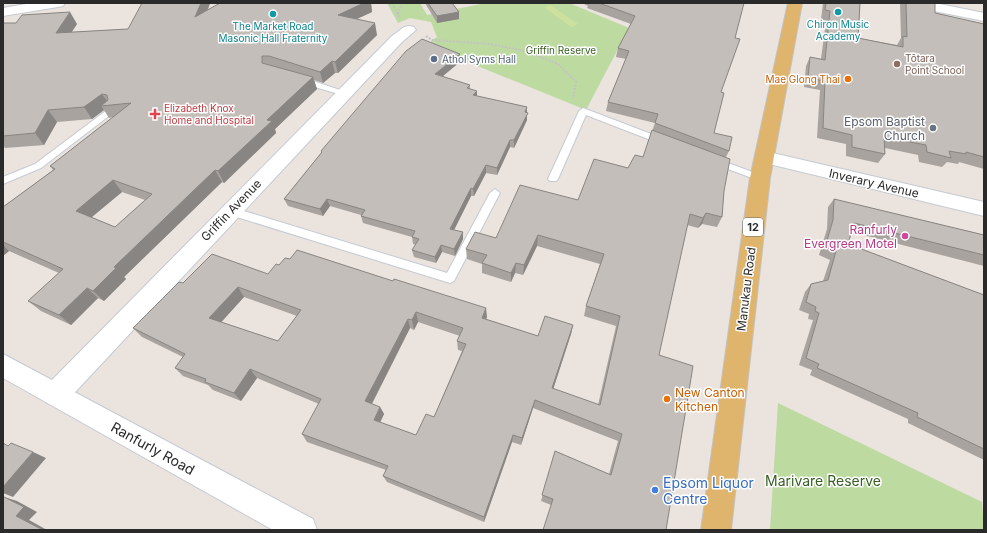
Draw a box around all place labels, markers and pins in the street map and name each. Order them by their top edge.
marker: Chiron Music Academy [833,7,843,17]
marker: The Market Road Masonic Hall Fraternity [268,9,278,19]
place label: Chiron Music Academy [807,18,869,42]
place label: The Market Road Masonic Hall Fraternity [219,20,328,44]
place label: Tōtara Point School [905,52,964,76]
place label: Athol Syms Hall [442,53,516,65]
marker: Athol Syms Hall [429,54,439,64]
marker: Tōtara Point School [892,59,902,69]
place label: Mae Glong Thai [766,73,840,85]
marker: Mae Glong Thai [843,74,853,84]
place label: Elizabeth Knox Home and Hospital [164,102,254,126]
marker: Elizabeth Knox Home and Hospital [149,108,161,120]
place label: Epsom Baptist Church [844,114,925,143]
marker: Epsom Baptist Church [928,123,938,133]
place label: Ranfurly Evergreen Motel [804,222,897,251]
marker: Ranfurly Evergreen Motel [900,231,910,241]
place label: New Canton Kitchen [675,385,745,414]
marker: New Canton Kitchen [662,394,672,404]
place label: Epsom Liquor Centre [663,474,754,507]
marker: Epsom Liquor Centre [650,485,660,495]

